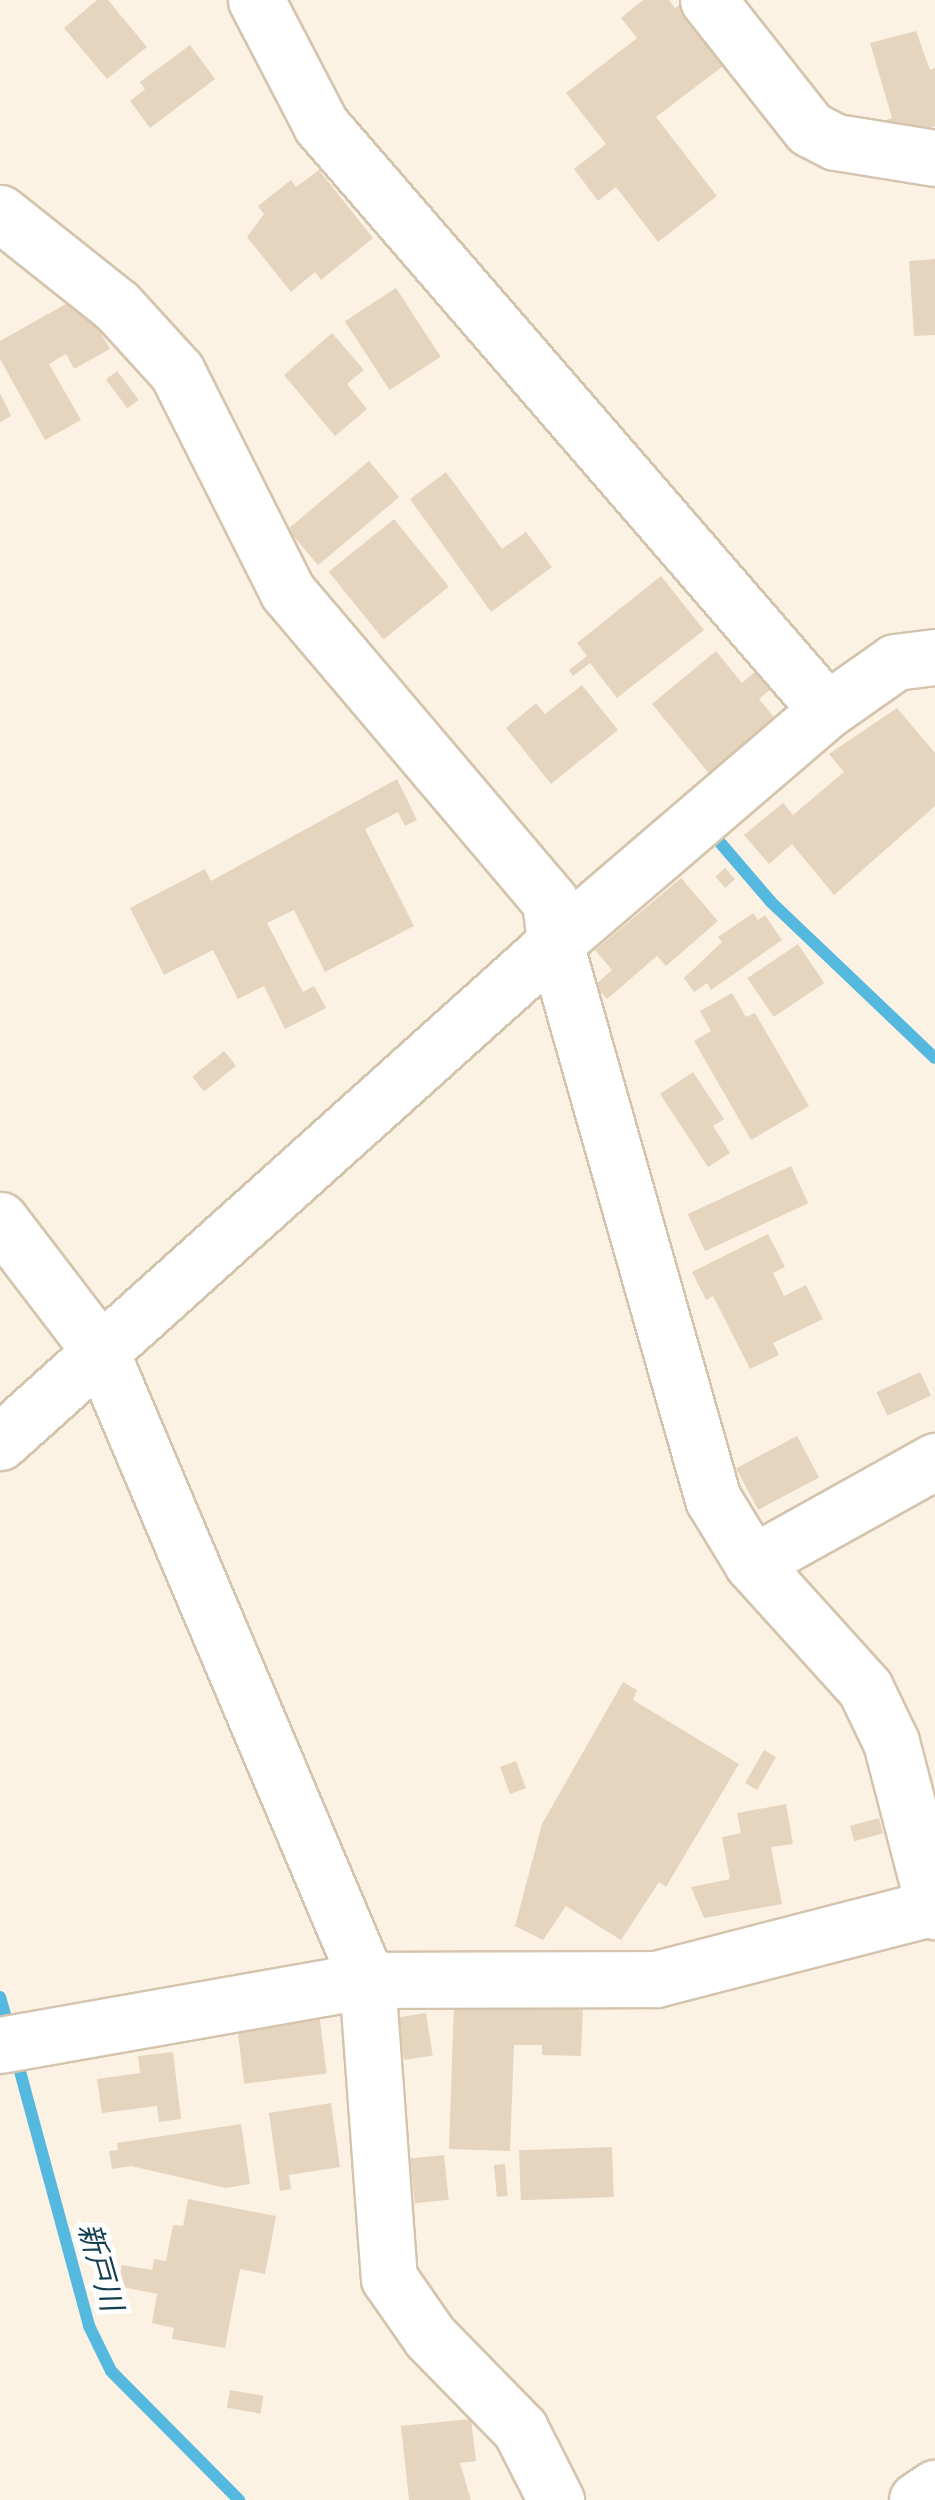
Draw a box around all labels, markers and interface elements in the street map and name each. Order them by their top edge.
water label: 新戸川 [70,2219,130,2315]

